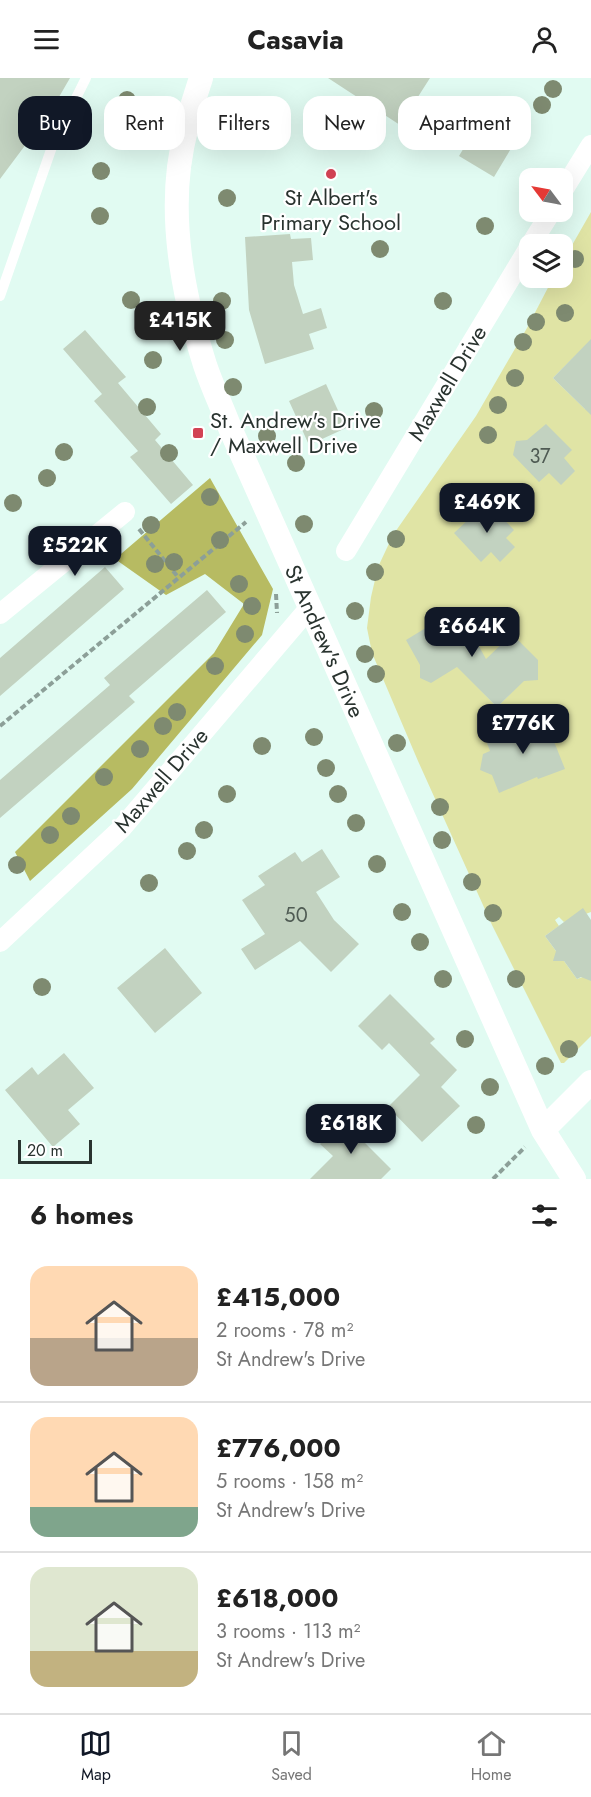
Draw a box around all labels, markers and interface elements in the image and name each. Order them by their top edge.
text: Casavia [247,20,344,59]
icon: menu [30,23,63,56]
icon: person [528,23,561,56]
chip: Buy [18,96,92,150]
chip: Rent [104,96,185,150]
chip: Filters [197,96,291,150]
chip: New [303,96,386,150]
chip: Apartment [398,96,531,150]
marker: St Albert's Primary School [324,167,338,181]
north arrow [519,168,573,222]
map controls [519,168,573,288]
place label: St Albert's Primary School [261,181,401,238]
button: layers [519,234,573,288]
pin: £415K [138,301,222,352]
text: £415K [148,306,212,335]
street label: Maxwell Drive [400,319,494,447]
place label: St. Andrew's Drive / Maxwell Drive [210,404,381,461]
marker: St. Andrew's Drive / Maxwell Drive [191,426,205,440]
house number: 37 [529,442,551,471]
pin: £469K [445,483,529,534]
text: £469K [454,488,520,517]
pin: £522K [33,526,117,577]
text: £522K [42,531,108,560]
street label: St Andrew's Drive [277,560,373,722]
pin: £664K [430,607,514,658]
text: £664K [439,612,505,641]
pin: £776K [481,704,565,755]
text: £776K [491,709,555,738]
street label: Maxwell Drive [106,721,216,839]
house number: 50 [284,901,308,930]
pin: £618K [309,1104,393,1155]
text: £618K [320,1109,382,1138]
scale bar [18,1137,92,1164]
text: 20 m [27,1139,63,1162]
text: 6 homes [30,1196,133,1234]
icon: filters [528,1199,561,1232]
text: £415,000 [216,1278,340,1316]
icon: home [78,1290,150,1362]
text: 2 rooms · 78 m² [216,1316,353,1345]
text: St Andrew's Drive [216,1345,365,1374]
text: £776,000 [216,1429,341,1467]
icon: home [78,1441,150,1513]
text: 5 rooms · 158 m² [216,1467,363,1496]
text: St Andrew's Drive [216,1496,365,1525]
text: £618,000 [216,1579,339,1617]
icon: home [78,1591,150,1663]
text: 3 rooms · 113 m² [216,1617,360,1646]
text: St Andrew's Drive [216,1646,365,1675]
tab: Map [79,1727,112,1786]
tab: Saved [271,1727,312,1786]
tab: Home [471,1727,512,1786]

